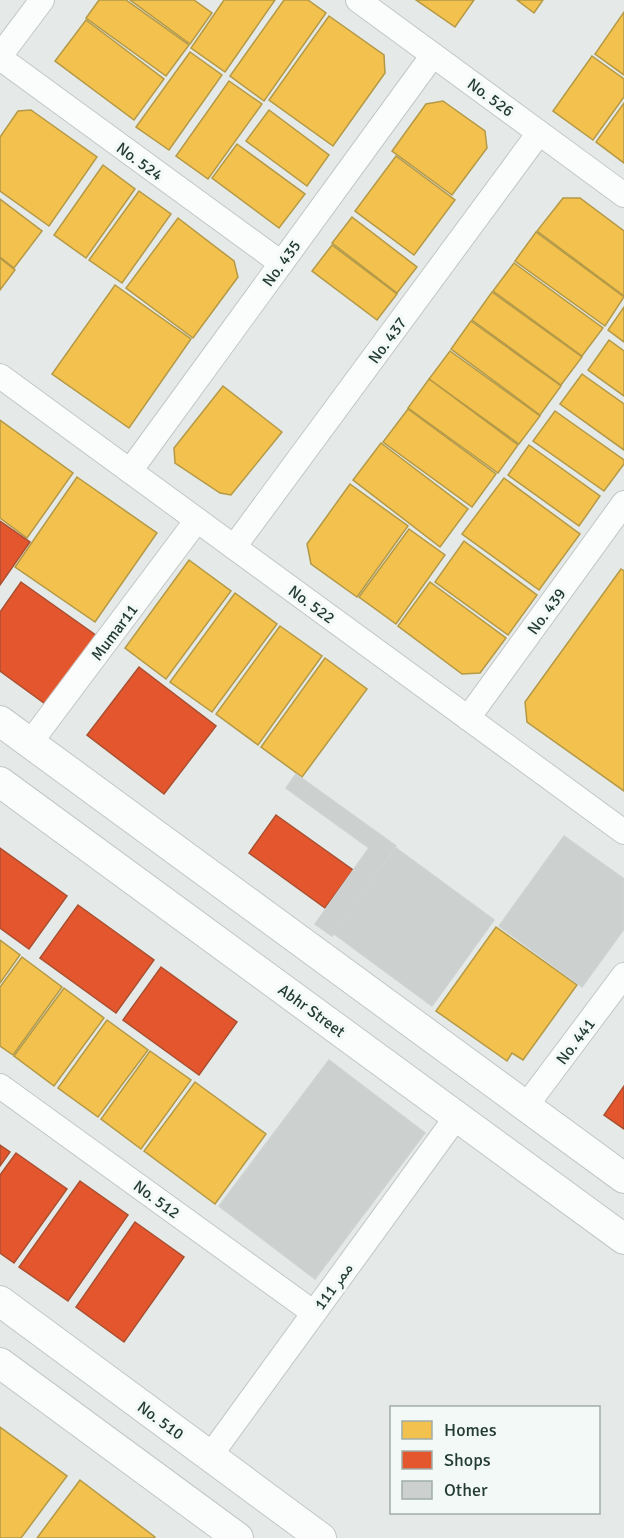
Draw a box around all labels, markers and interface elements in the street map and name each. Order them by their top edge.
street label: No. 526 [463,74,518,121]
street label: No. 524 [112,138,167,186]
street label: No. 435 [258,236,305,291]
street label: No. 437 [364,313,411,368]
street label: No. 522 [284,581,339,628]
street label: No. 439 [523,584,570,639]
street label: Mumar11 [87,600,143,665]
street label: Abhr Street [274,980,349,1042]
street label: No. 441 [552,1015,600,1069]
street label: No. 512 [129,1176,184,1223]
street label: ممر 111 [310,1259,358,1314]
street label: No. 510 [133,1397,188,1444]
legend [390,1406,600,1514]
text: Homes [444,1419,497,1441]
text: Shops [444,1449,491,1471]
text: Other [444,1479,488,1501]

